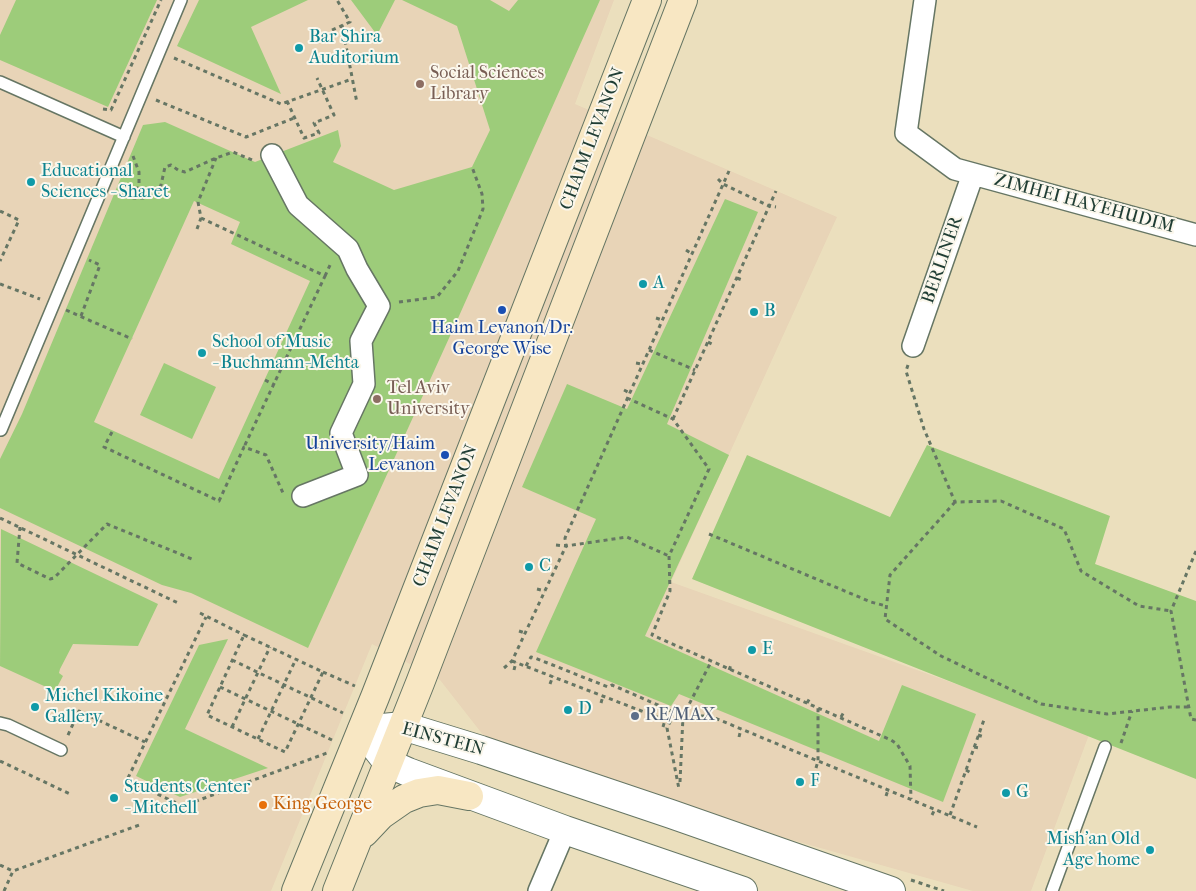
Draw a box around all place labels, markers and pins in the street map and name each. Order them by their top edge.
place label: Bar Shira Auditorium [309,27,399,70]
marker: Bar Shira Auditorium [293,42,305,54]
place label: Social Sciences Library [430,63,544,106]
marker: Social Sciences Library [414,78,426,90]
place label: Educational Sciences - Sharet [41,161,169,203]
marker: Educational Sciences - Sharet [25,176,37,188]
place label: A [653,273,665,295]
marker: A [637,278,649,290]
place label: B [764,301,776,323]
marker: Haim Levanon/Dr. George Wise [496,304,508,316]
marker: B [748,306,760,318]
place label: Haim Levanon/Dr. George Wise [431,318,573,360]
place label: School of Music - Buchmann-Mehta [212,332,359,374]
marker: School of Music - Buchmann-Mehta [196,347,208,359]
place label: Tel Aviv University [387,378,470,420]
marker: Tel Aviv University [371,393,383,405]
place label: University/Haim Levanon [305,434,435,476]
marker: University/Haim Levanon [439,449,451,461]
place label: C [539,556,551,578]
marker: C [523,561,535,573]
place label: E [762,639,773,661]
marker: E [746,644,758,656]
place label: Michel Kikoine Gallery [45,686,163,729]
place label: D [578,699,592,721]
marker: Michel Kikoine Gallery [29,701,41,713]
marker: D [562,704,574,716]
place label: RE/MAX [645,705,716,727]
marker: RE/MAX [629,710,641,722]
place label: F [810,771,820,793]
marker: F [794,776,806,788]
place label: Students Center - Mitchell [124,777,250,820]
place label: G [1016,782,1029,804]
marker: G [1000,787,1012,799]
marker: Students Center - Mitchell [108,792,120,804]
place label: King George [273,794,372,816]
marker: King George [257,799,269,811]
place label: Mish'an Old Age home [1046,829,1140,872]
marker: Mish'an Old Age home [1144,844,1156,856]

